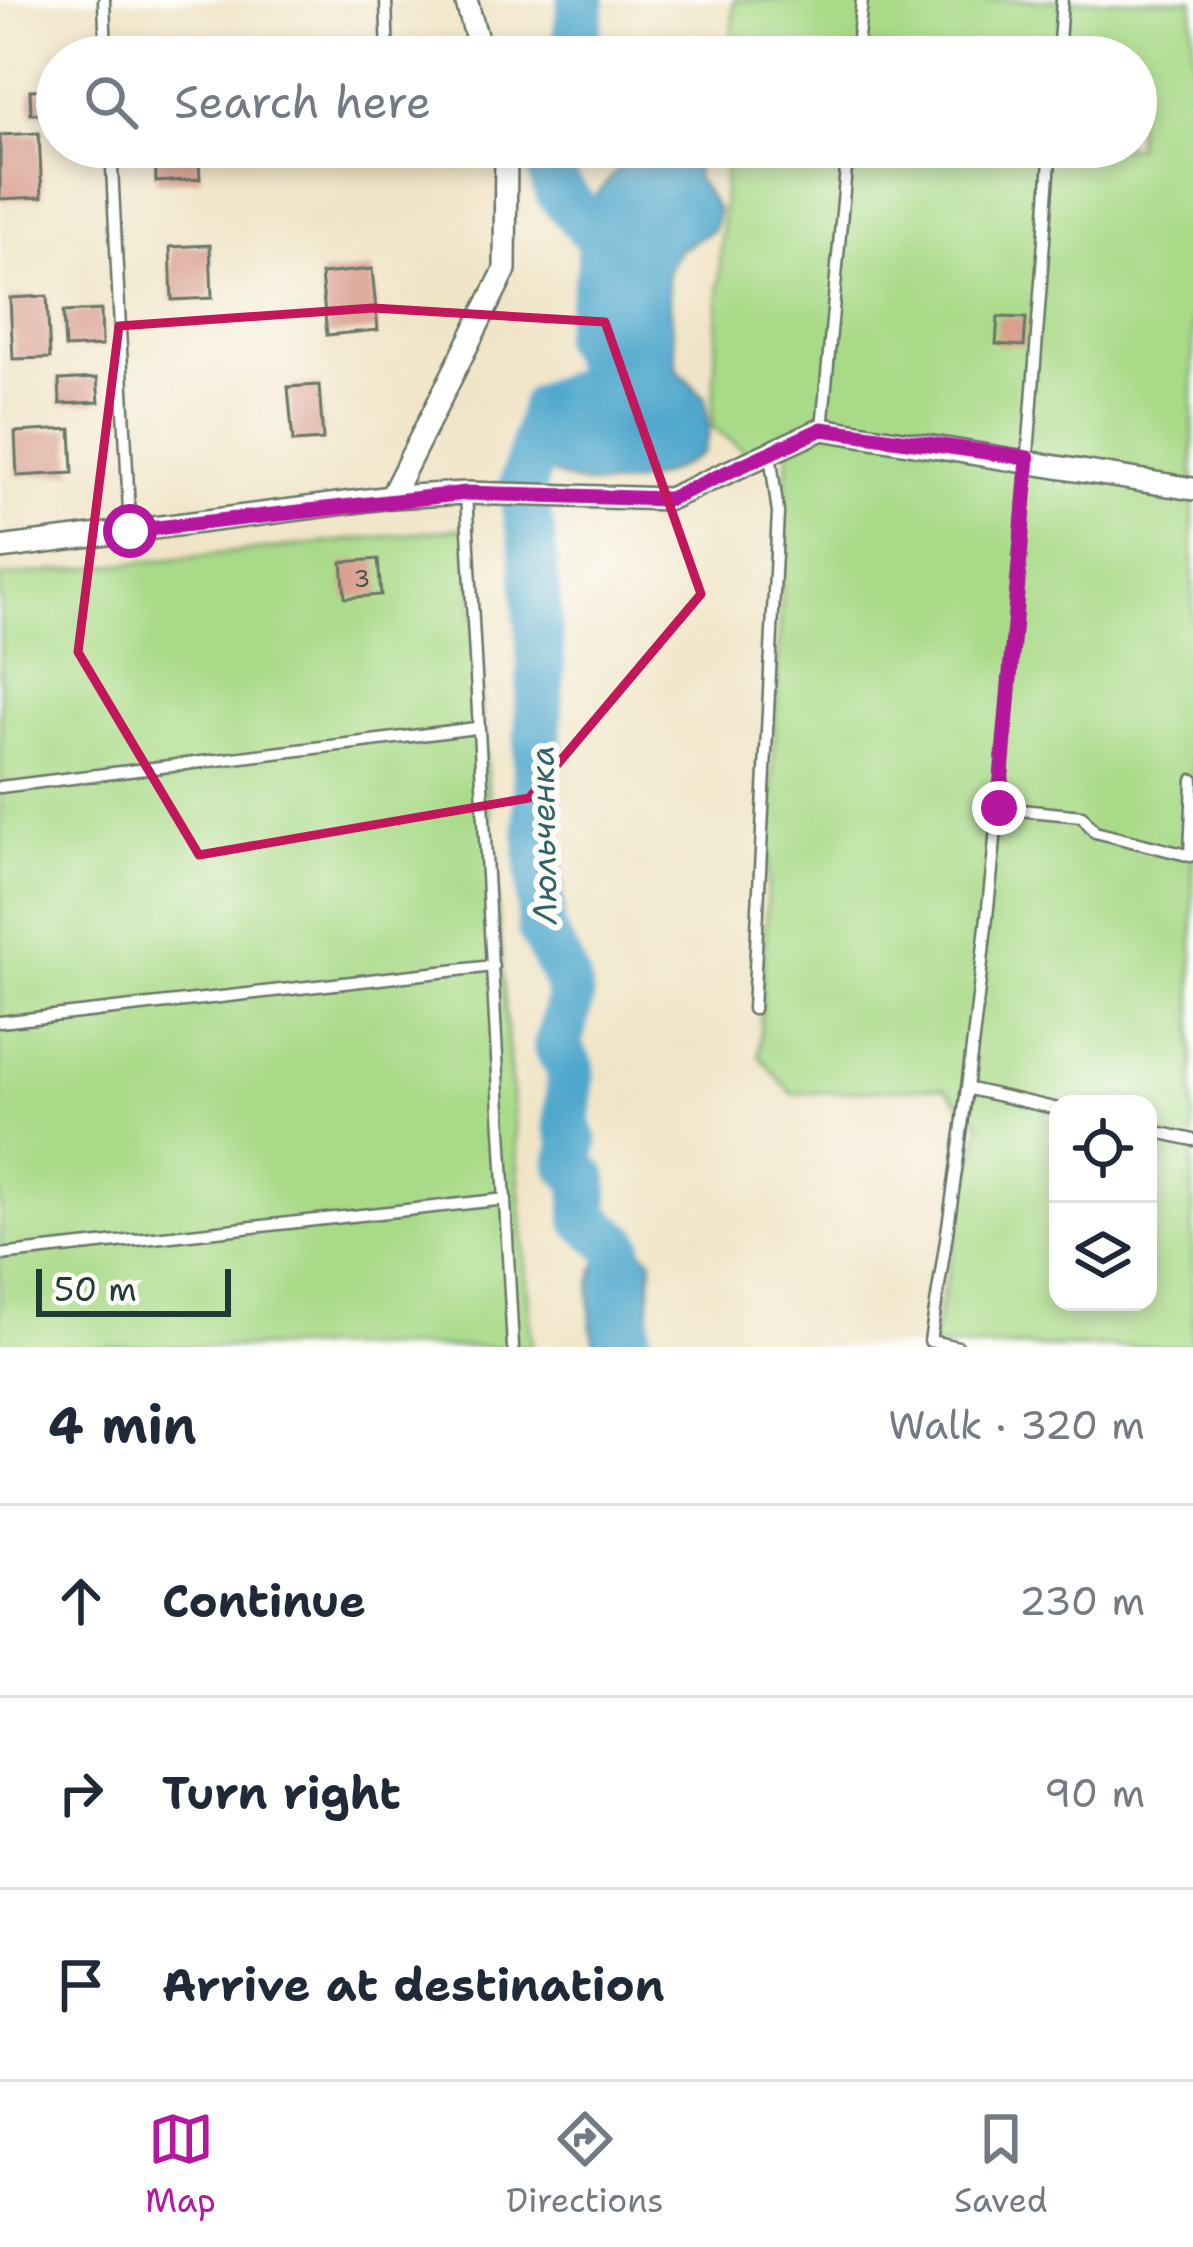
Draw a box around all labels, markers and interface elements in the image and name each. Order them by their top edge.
search box [36,36,1157,168]
icon: search [78,69,144,135]
text: Search here [174,72,431,132]
route start [103,504,157,558]
house number: 3 [354,563,370,595]
water label: Люльченка [519,745,568,926]
route end [972,781,1026,835]
map controls [1049,1095,1157,1311]
button: locate [1049,1095,1157,1203]
button: layers [1049,1203,1157,1311]
scale bar [36,1263,231,1316]
text: 50 m [54,1267,137,1312]
text: 4 min [48,1391,197,1459]
text: Walk · 320 m [888,1399,1145,1451]
icon: ahead [48,1568,114,1634]
text: Continue [162,1571,366,1631]
text: 230 m [1019,1575,1145,1627]
icon: right [48,1760,114,1826]
text: Turn right [162,1763,401,1823]
text: 90 m [1044,1767,1145,1819]
icon: arrive [48,1952,114,2018]
text: Arrive at destination [162,1955,665,2015]
tab: Map [145,2106,216,2223]
tab: Directions [506,2106,664,2223]
tab: Saved [954,2106,1048,2223]

